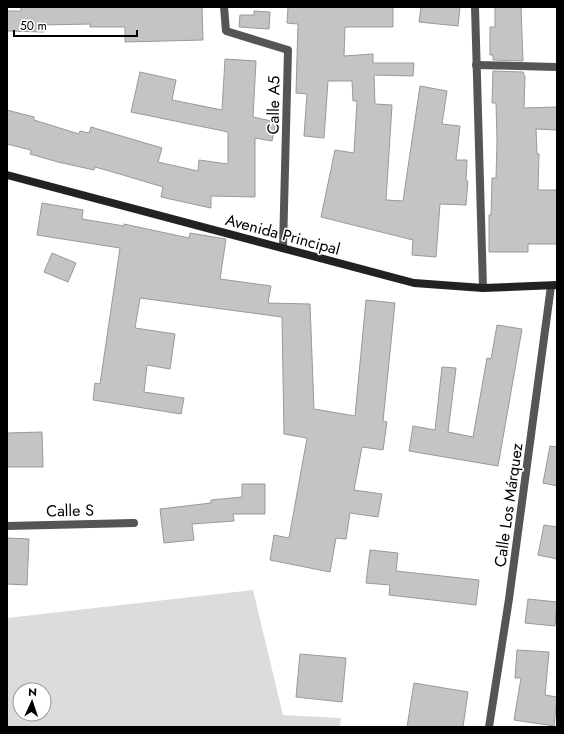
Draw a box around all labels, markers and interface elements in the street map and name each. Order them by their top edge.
scale bar [14,12,137,38]
text: 50 m [20,17,47,35]
street label: Calle A5 [261,75,286,135]
street label: Avenida Principal [223,208,343,261]
street label: Calle Los Márquez [488,441,529,569]
street label: Calle S [46,499,94,522]
north arrow [12,682,52,722]
text: N [28,684,37,700]

